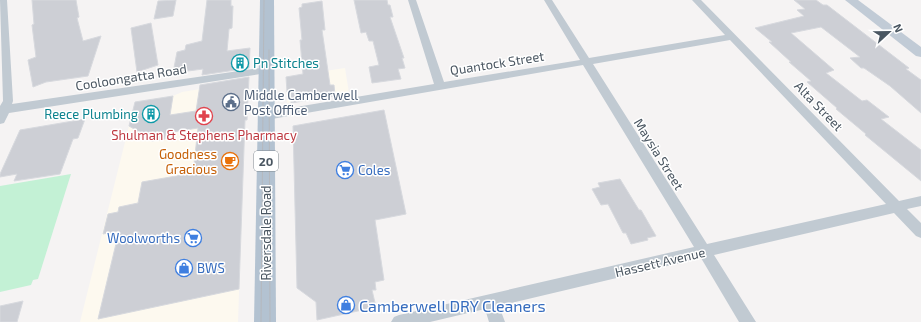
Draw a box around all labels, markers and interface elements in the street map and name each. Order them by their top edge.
north arrow [869,12,909,52]
text: N [891,22,906,34]
street label: Quantock Street [449,48,545,78]
building icon: Pn Stitches [230,53,250,73]
place label: Pn Stitches [253,55,319,71]
street label: Cooloongatta Road [74,60,188,94]
street label: Alta Street [791,78,847,134]
place label: Middle Camberwell Post Office [244,87,358,118]
public building icon: Middle Camberwell Post Office [221,92,241,112]
building icon: Reece Plumbing [141,104,161,124]
place label: Reece Plumbing [44,106,138,122]
pharmacy icon: Shulman & Stephens Pharmacy [194,106,214,126]
street label: Maysia Street [631,115,687,193]
place label: Shulman & Stephens Pharmacy [111,127,297,143]
place label: Goodness Gracious [159,146,217,177]
cafe icon: Goodness Gracious [220,151,240,171]
road number: 20 [254,151,278,171]
supermarket icon: Coles [335,160,355,180]
place label: Coles [358,162,390,178]
street label: Riversdale Road [258,185,274,281]
supermarket icon: Woolworths [183,228,203,248]
place label: Woolworths [107,230,180,246]
street label: Hassett Avenue [613,244,707,280]
shop icon: BWS [174,258,194,278]
place label: BWS [197,260,225,276]
shop icon: Camberwell DRY Cleaners [336,295,356,315]
place label: Camberwell DRY Cleaners [359,296,546,315]

